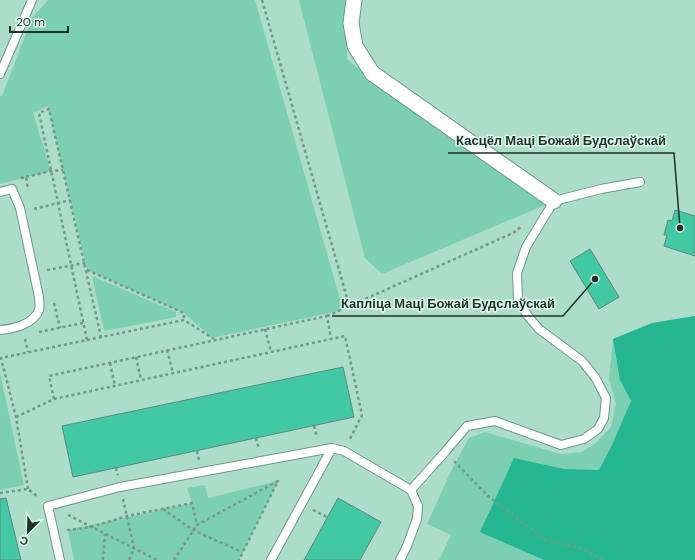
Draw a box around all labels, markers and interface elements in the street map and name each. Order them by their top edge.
scale bar [10,8,68,34]
text: 20 m [16,14,45,30]
callout: Касцёл Маці Божай Будслаўскай [448,128,674,153]
text: Касцёл Маці Божай Будслаўскай [456,132,666,149]
callout: Капліца Маці Божай Будслаўскай [332,291,563,316]
text: Капліца Маці Божай Будслаўскай [341,295,555,312]
north arrow [8,512,48,552]
text: С [18,533,30,549]

